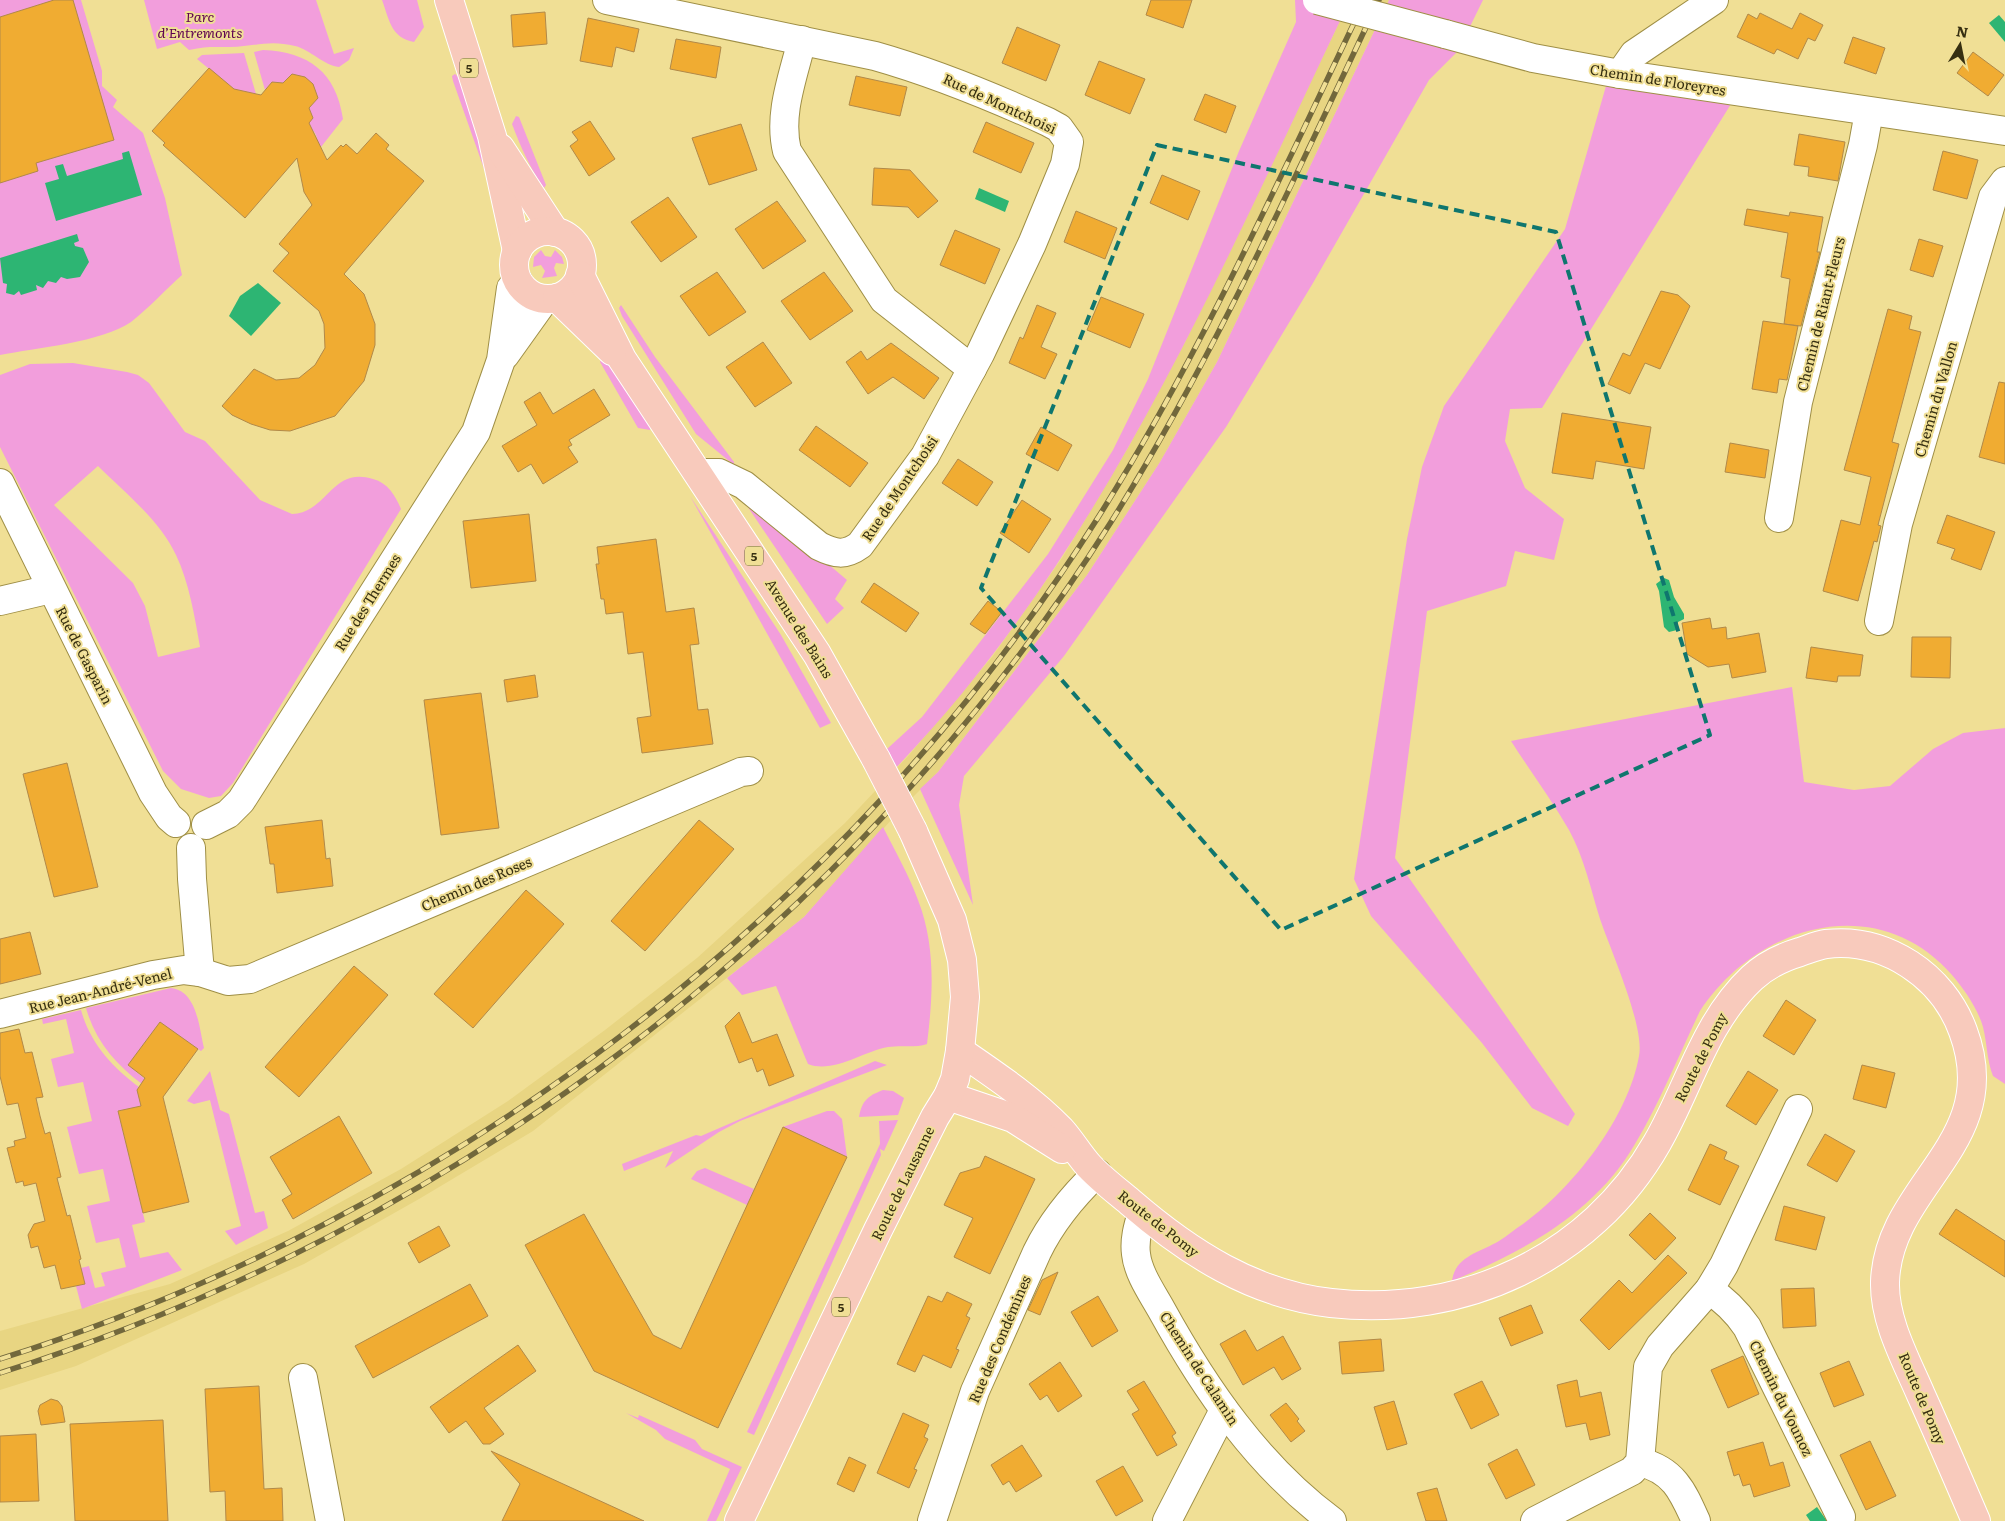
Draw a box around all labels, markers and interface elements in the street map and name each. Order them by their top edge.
park label: Parc d’Entremonts [158,6,242,42]
north arrow [1935,20,1985,70]
text: N [1955,20,1970,42]
road number: 5 [460,58,478,78]
street label: Chemin de Floreyres [1589,58,1727,100]
street label: Rue de Montchoisi [940,68,1060,138]
street label: Chemin de Riant-Fleurs [1791,235,1849,393]
street label: Chemin du Vallon [1909,339,1961,459]
street label: Rue de Montchoisi [856,431,942,545]
road number: 5 [745,546,763,566]
street label: Rue des Thermes [329,550,405,654]
street label: Avenue des Bains [761,575,839,681]
street label: Rue de Gasparin [52,602,118,708]
street label: Chemin des Roses [418,851,534,915]
street label: Rue Jean-André-Venel [26,962,174,1017]
street label: Route de Pomy [1669,1008,1732,1105]
street label: Route de Lausanne [866,1123,938,1243]
street label: Route de Pomy [1114,1185,1204,1262]
street label: Rue des Condémines [963,1272,1035,1406]
road number: 5 [832,1298,850,1316]
street label: Chemin de Calamin [1156,1307,1244,1429]
street label: Chemin du Vounoz [1745,1337,1819,1459]
street label: Route de Pomy [1895,1349,1952,1448]

